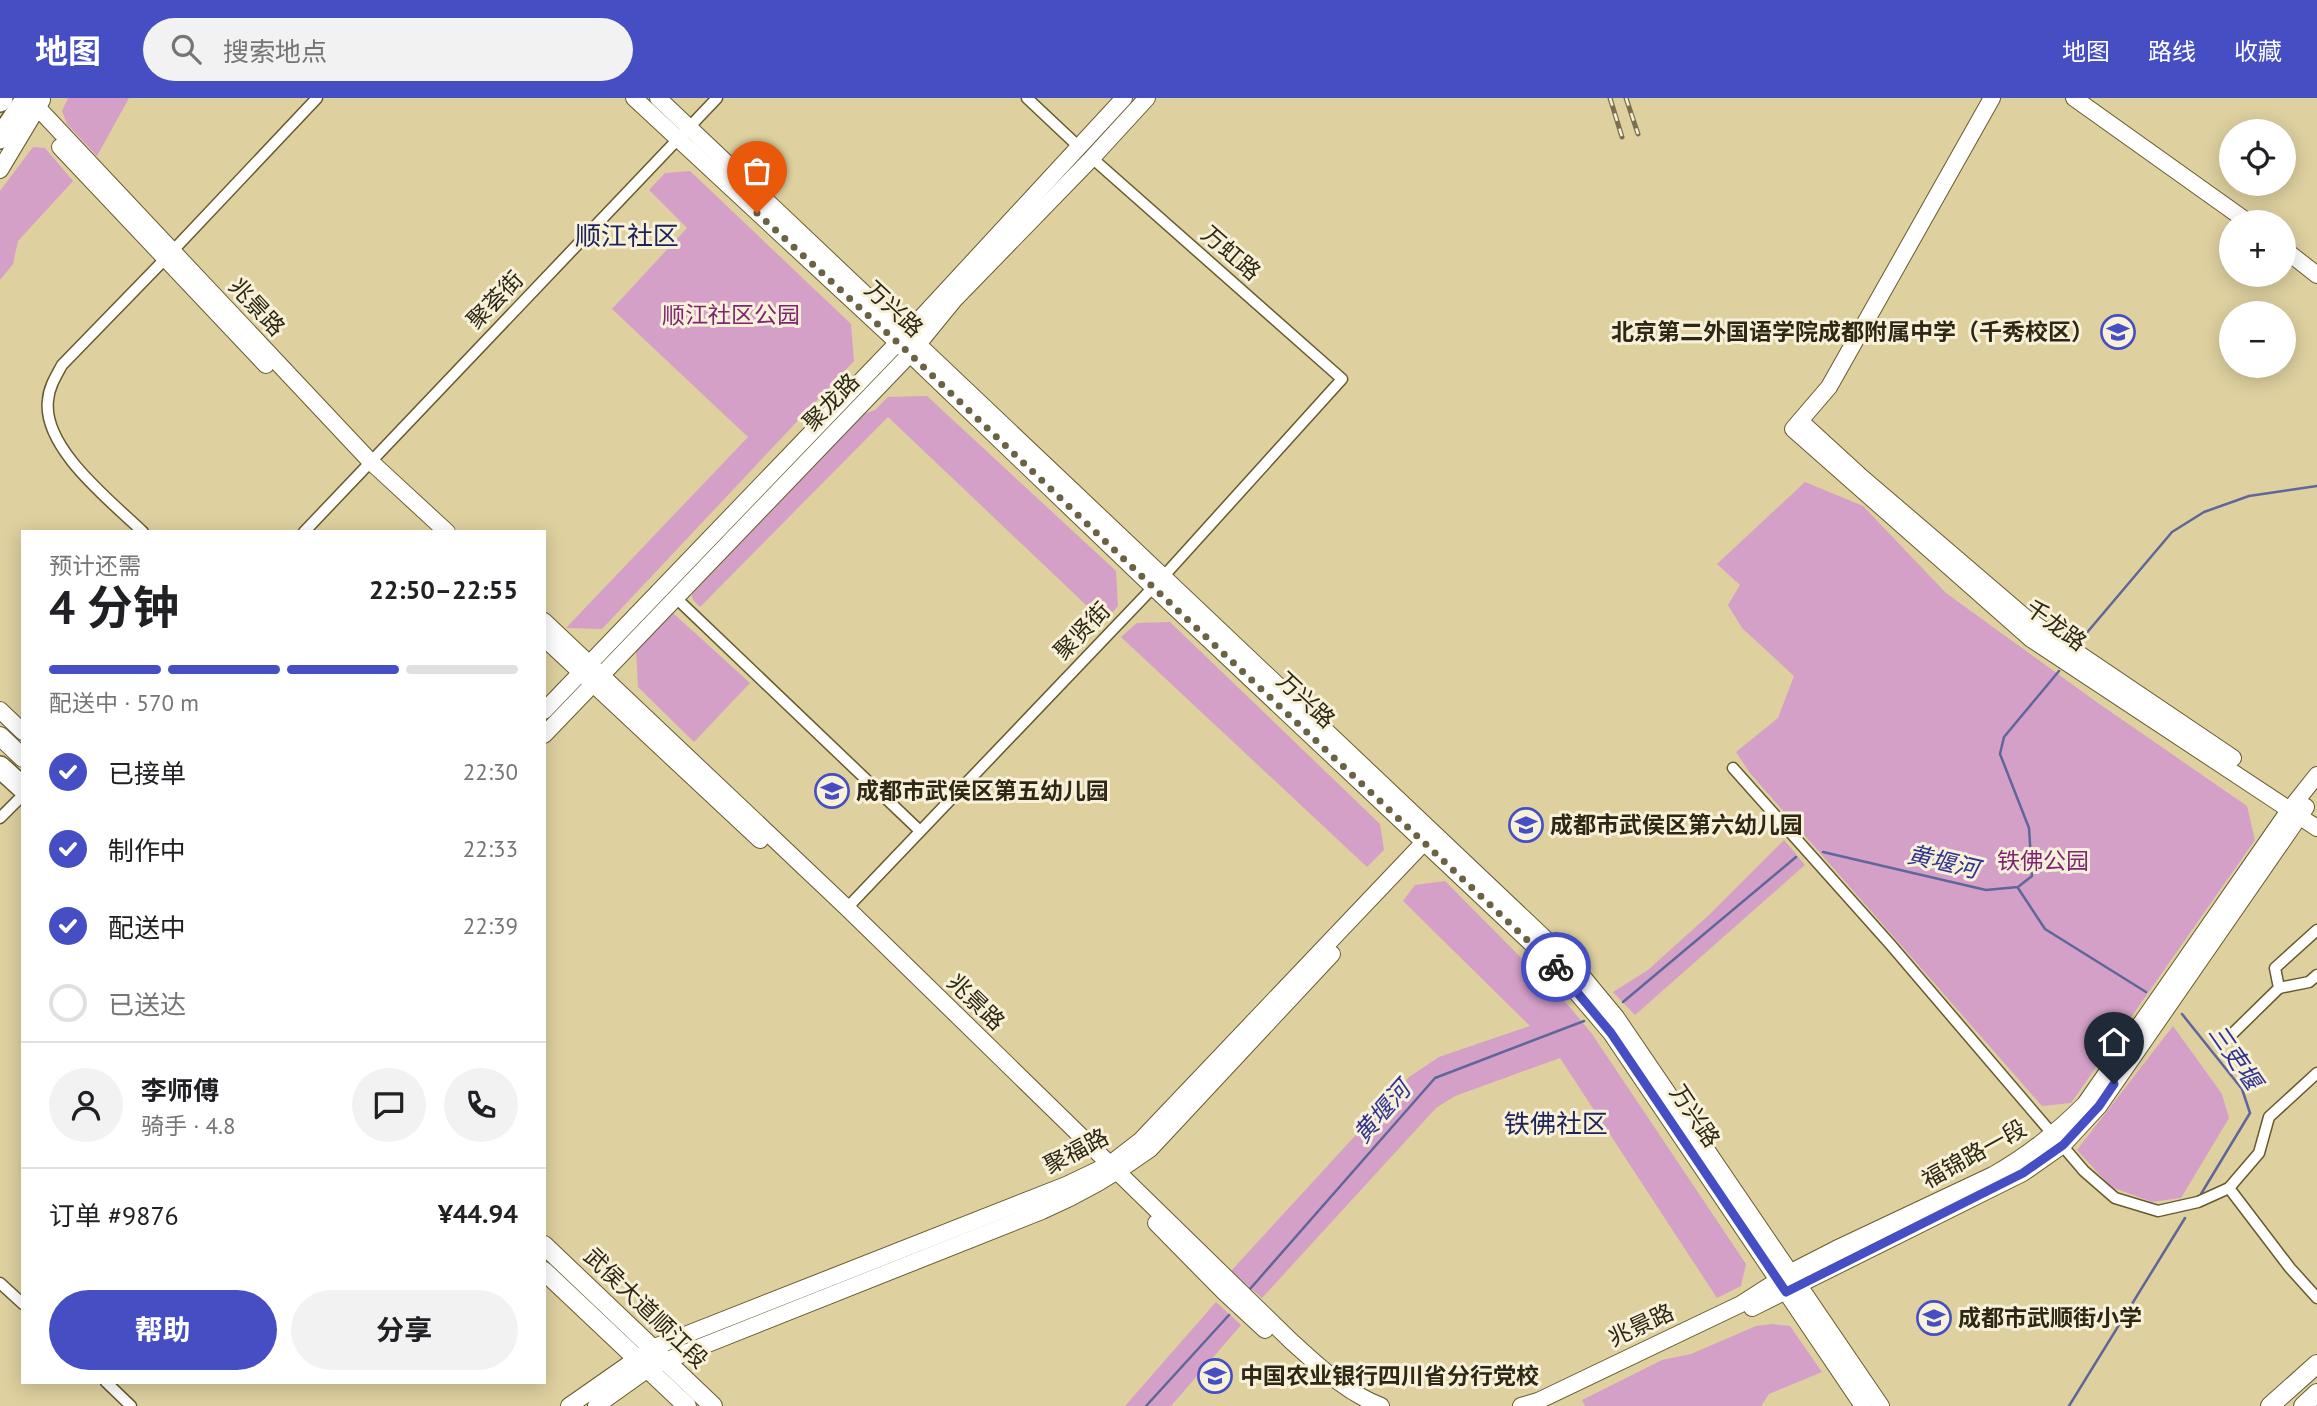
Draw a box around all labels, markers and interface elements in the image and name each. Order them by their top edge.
search box [143,18,633,81]
text: 地图 [35,29,101,72]
icon: search [167,30,205,68]
text: 搜索地点 [223,35,327,68]
text: 地图 [2062,36,2110,67]
text: 路线 [2148,36,2196,67]
text: 收藏 [2234,36,2282,67]
map controls [2219,119,2296,378]
button: locate [2219,119,2296,196]
pin [727,141,787,213]
icon: bag [738,152,776,190]
button: + [2219,210,2296,287]
district label: 顺江社区 [575,219,679,252]
street label: 万虹路 [1196,219,1267,286]
street label: 聚荟街 [460,265,529,335]
street label: 兆景路 [223,272,291,342]
street label: 万兴路 [859,275,929,343]
park label: 顺江社区公园 [662,300,800,329]
button: − [2219,301,2296,378]
school or university icon: 北京第二外国语学院成都附属中学（千秀校区） [2099,313,2137,351]
place label: 北京第二外国语学院成都附属中学（千秀校区） [1611,317,2094,346]
street label: 聚龙路 [796,367,865,437]
text: 预计还需 [49,551,141,580]
text: 22:50–22:55 [369,573,518,606]
text: 4 分钟 [49,577,179,637]
street label: 千龙路 [2020,593,2093,657]
street label: 聚贤街 [1047,596,1116,666]
street label: 万兴路 [1271,666,1341,734]
text: 配送中 · 570 m [49,688,199,717]
icon: check [49,753,87,791]
text: 已接单 [108,757,186,790]
text: 22:30 [463,757,518,786]
school or university icon: 成都市武侯区第五幼儿园 [813,772,851,810]
place label: 成都市武侯区第五幼儿园 [856,776,1109,805]
school or university icon: 成都市武侯区第六幼儿园 [1507,806,1545,844]
place label: 成都市武侯区第六幼儿园 [1550,810,1803,839]
icon: check [49,830,87,868]
text: 制作中 [108,834,186,867]
text: 22:33 [463,834,518,863]
water label: 黄堰河 [1905,838,1986,886]
park label: 铁佛公园 [1997,846,2089,875]
icon: check [49,907,87,945]
text: 配送中 [108,911,186,944]
text: 22:39 [463,911,518,940]
courier [1521,932,1591,1002]
icon: bike [1537,948,1575,986]
street label: 兆景路 [941,967,1011,1036]
text: 已送达 [108,988,186,1021]
pin [2084,1012,2144,1084]
water label: 三吏堰 [2202,1018,2271,1098]
icon: home [2095,1023,2133,1061]
button: person [49,1068,123,1142]
button: chat [352,1068,426,1142]
button: phone [444,1068,518,1142]
water label: 黄堰河 [1346,1071,1420,1149]
text: 李师傅 [141,1074,219,1107]
street label: 万兴路 [1664,1079,1727,1152]
district label: 铁佛社区 [1504,1107,1608,1140]
text: 骑手 · 4.8 [141,1111,235,1140]
street label: 福锦路一段 [1916,1113,2031,1194]
street label: 聚福路 [1038,1122,1113,1180]
text: ¥44.94 [438,1197,518,1230]
text: 订单 #9876 [49,1199,179,1232]
street label: 武侯大道顺江段 [578,1241,714,1374]
button: 帮助 [49,1290,277,1370]
button: 分享 [291,1290,518,1370]
street label: 兆景路 [1603,1297,1678,1352]
school or university icon: 成都市武顺街小学 [1915,1299,1953,1337]
place label: 成都市武顺街小学 [1958,1303,2142,1332]
school or university icon: 中国农业银行四川省分行党校 [1196,1357,1234,1395]
place label: 中国农业银行四川省分行党校 [1240,1361,1539,1390]

